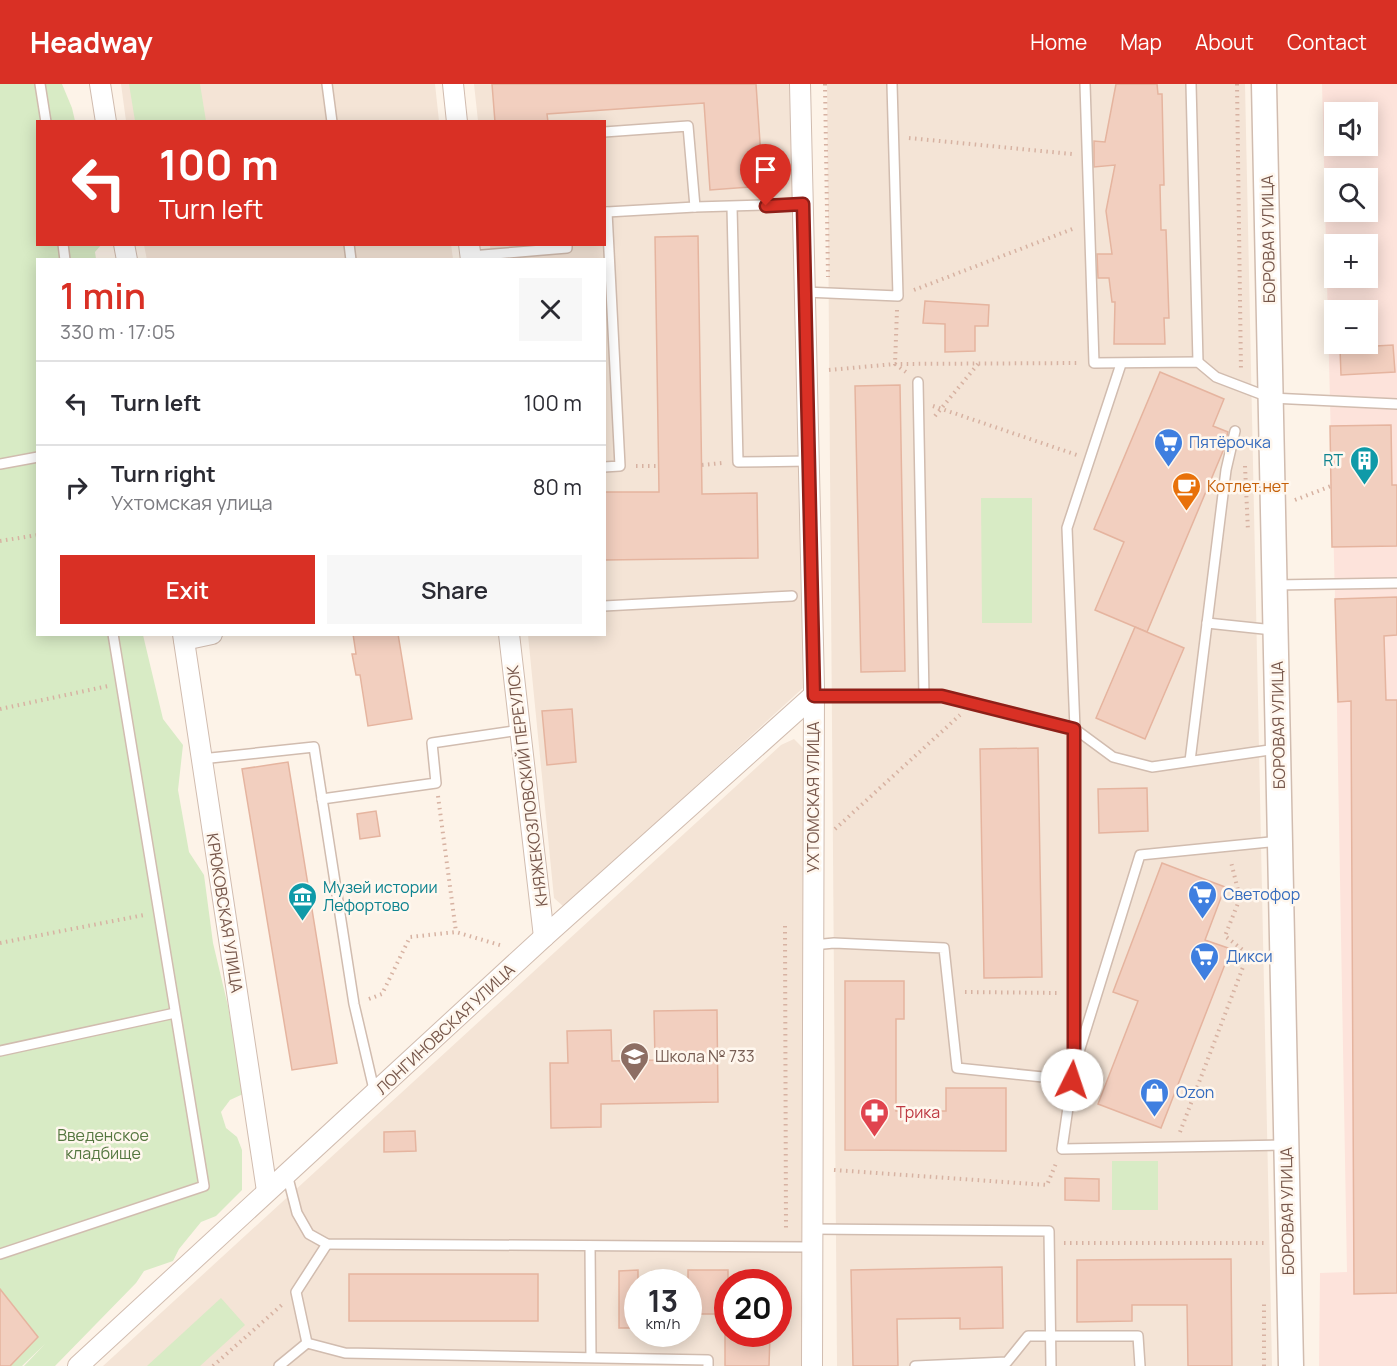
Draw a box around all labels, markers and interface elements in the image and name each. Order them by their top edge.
text: Headway [30,23,153,61]
text: Home [1030,28,1087,56]
text: Map [1120,28,1162,56]
text: About [1195,28,1254,56]
text: Contact [1287,28,1367,56]
map controls [1324,102,1378,354]
button: sound [1324,102,1378,156]
text: 100 m [159,135,279,193]
icon: left [60,144,138,222]
pin [740,144,791,206]
icon: arrive [749,153,782,186]
button: search [1324,168,1378,222]
street label: БОРОВАЯ УЛИЦА [1256,175,1280,303]
text: Turn left [159,190,263,227]
button: + [1324,234,1378,288]
text: 1 min [60,271,146,320]
button: close [519,278,582,341]
button: − [1324,300,1378,354]
text: 330 m · 17:05 [60,318,175,345]
icon: left [60,387,93,420]
text: Turn left [111,388,201,418]
text: 100 m [524,388,582,418]
supermarket icon: Пятёрочка [1152,426,1184,468]
place label: Пятёрочка [1189,431,1271,453]
building icon: RT [1348,444,1380,486]
place label: RT [1323,449,1343,471]
text: Turn right [111,459,216,489]
cafe icon: Котлет.нет [1170,470,1202,512]
icon: right [60,471,93,504]
text: 80 m [533,472,582,502]
place label: Котлет.нет [1207,475,1289,497]
text: Ухтомская улица [111,489,273,516]
button: Exit [60,555,315,624]
button: Share [327,555,582,624]
street label: БОРОВАЯ УЛИЦА [1266,661,1290,789]
street label: КНЯЖЕКОЗЛОВСКИЙ ПЕРЕУЛОК [501,664,553,908]
street label: УХТОМСКАЯ УЛИЦА [802,721,824,873]
street label: КРЮКОВСКАЯ УЛИЦА [202,832,248,994]
place label: Музей истории Лефортово [323,876,437,916]
supermarket icon: Светофор [1186,878,1218,920]
museum icon: Музей истории Лефортово [286,880,318,922]
place label: Светофор [1223,883,1300,905]
supermarket icon: Дикси [1189,940,1221,982]
place label: Дикси [1226,945,1273,967]
street label: ЛОНГИНОВСКАЯ УЛИЦА [371,959,519,1099]
school or university icon: Школа № 733 [618,1040,650,1082]
place label: Школа № 733 [655,1045,755,1067]
position arrow [1040,1048,1104,1112]
shop icon: Ozon [1139,1076,1171,1118]
place label: Ozon [1176,1081,1214,1103]
pharmacy icon: Трика [859,1096,891,1138]
place label: Трика [896,1101,940,1123]
park label: Введенское кладбище [57,1124,149,1164]
street label: БОРОВАЯ УЛИЦА [1275,1147,1299,1275]
speed limit sign: 20 [714,1269,792,1347]
text: 13 [648,1280,678,1321]
text: km/h [646,1313,680,1334]

